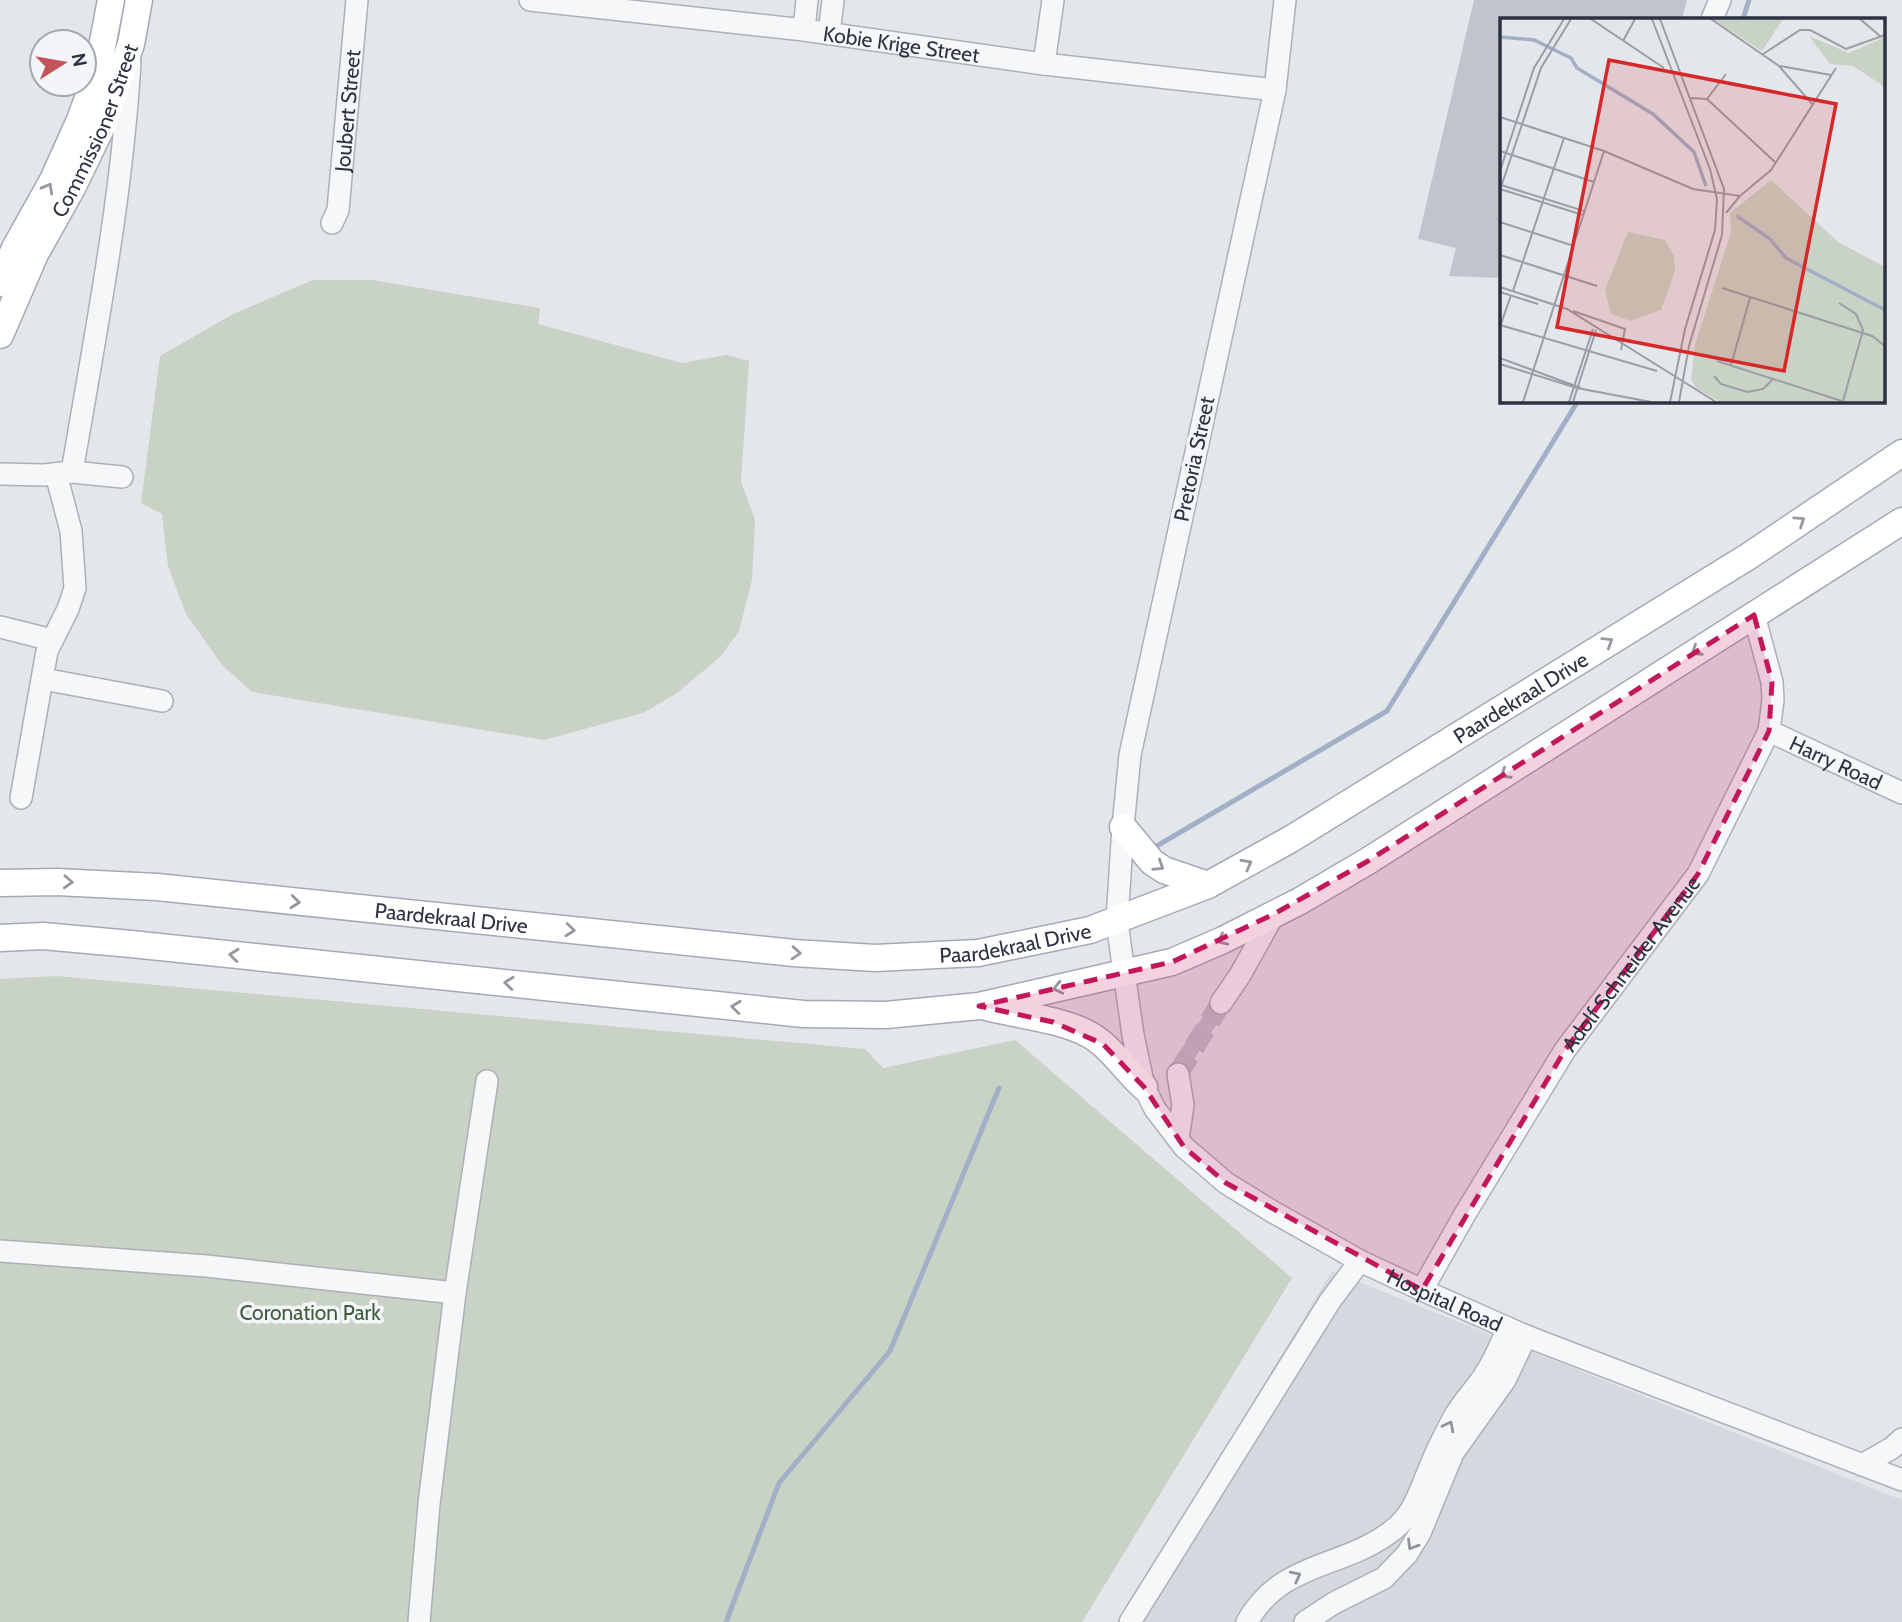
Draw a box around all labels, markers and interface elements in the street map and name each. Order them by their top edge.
inset map [1500,18,1884,402]
street label: Kobie Krige Street [822,20,981,67]
north arrow [28,28,98,98]
street label: Commissioner Street [46,40,143,221]
street label: Joubert Street [329,49,365,174]
text: N [67,51,92,69]
one-way arrow [40,183,53,196]
street label: Pretoria Street [1169,394,1219,524]
one-way arrow [1793,516,1806,529]
one-way arrow [1601,638,1614,651]
one-way arrow [1691,643,1704,656]
street label: Paardekraal Drive [1448,646,1593,748]
street label: Harry Road [1786,730,1886,794]
one-way arrow [1499,765,1512,778]
one-way arrow [1151,857,1164,870]
one-way arrow [1240,859,1252,872]
street label: Adolf Schneider Avenue [1556,871,1705,1056]
one-way arrow [63,875,74,890]
one-way arrow [289,894,301,909]
street label: Paardekraal Drive [374,897,529,938]
street label: Paardekraal Drive [939,918,1093,967]
one-way arrow [564,923,576,938]
one-way arrow [1217,932,1229,946]
one-way arrow [791,945,802,960]
one-way arrow [228,947,240,962]
one-way arrow [504,976,515,991]
one-way arrow [1052,980,1064,994]
one-way arrow [730,999,741,1014]
street label: Hospital Road [1383,1263,1506,1336]
park label: Coronation Park [239,1300,381,1325]
one-way arrow [1441,1421,1455,1433]
one-way arrow [1408,1538,1421,1551]
one-way arrow [1289,1570,1301,1584]

